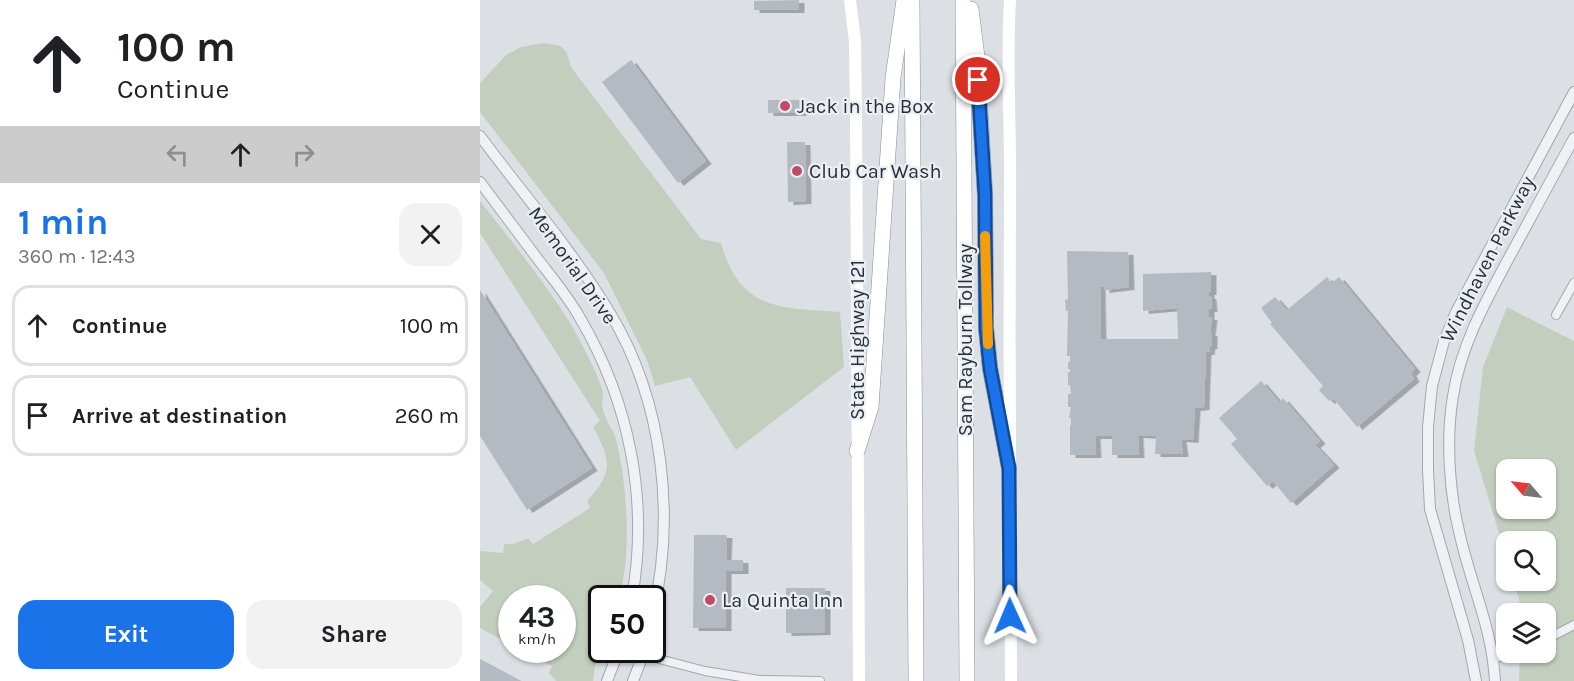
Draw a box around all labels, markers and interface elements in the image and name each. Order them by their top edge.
text: 100 m [117,22,236,72]
icon: ahead [18,24,96,102]
pin [952,54,1003,105]
icon: arrive [961,63,994,96]
text: Continue [117,73,229,105]
place label: Jack in the Box [797,95,933,118]
marker: Jack in the Box [778,99,792,113]
icon: left [161,138,194,171]
icon: ahead [224,138,257,171]
icon: right [287,138,320,171]
place label: Club Car Wash [809,160,942,183]
marker: Club Car Wash [790,164,804,178]
street label: Windhaven Parkway [1436,172,1539,346]
text: 1 min [18,201,108,243]
street label: Memorial Drive [524,202,622,328]
button: close [399,203,462,266]
street label: Sam Rayburn Tollway [954,244,977,436]
text: 360 m · 12:43 [18,245,135,268]
street label: State Highway 121 [846,260,869,420]
icon: ahead [21,309,54,342]
text: Continue [72,313,167,339]
text: 100 m [400,313,459,339]
icon: arrive [21,399,54,432]
text: Arrive at destination [72,403,287,429]
text: 260 m [395,403,459,429]
north arrow [1496,459,1556,519]
map controls [1496,459,1556,663]
button: search [1496,531,1556,591]
position arrow [978,584,1042,648]
speed limit sign: 50 [588,585,666,663]
place label: La Quinta Inn [722,589,843,612]
marker: La Quinta Inn [703,593,717,607]
text: 43 [519,599,555,635]
button: Exit [18,600,234,669]
button: Share [246,600,462,669]
button: layers [1496,603,1556,663]
text: km/h [518,630,556,648]

